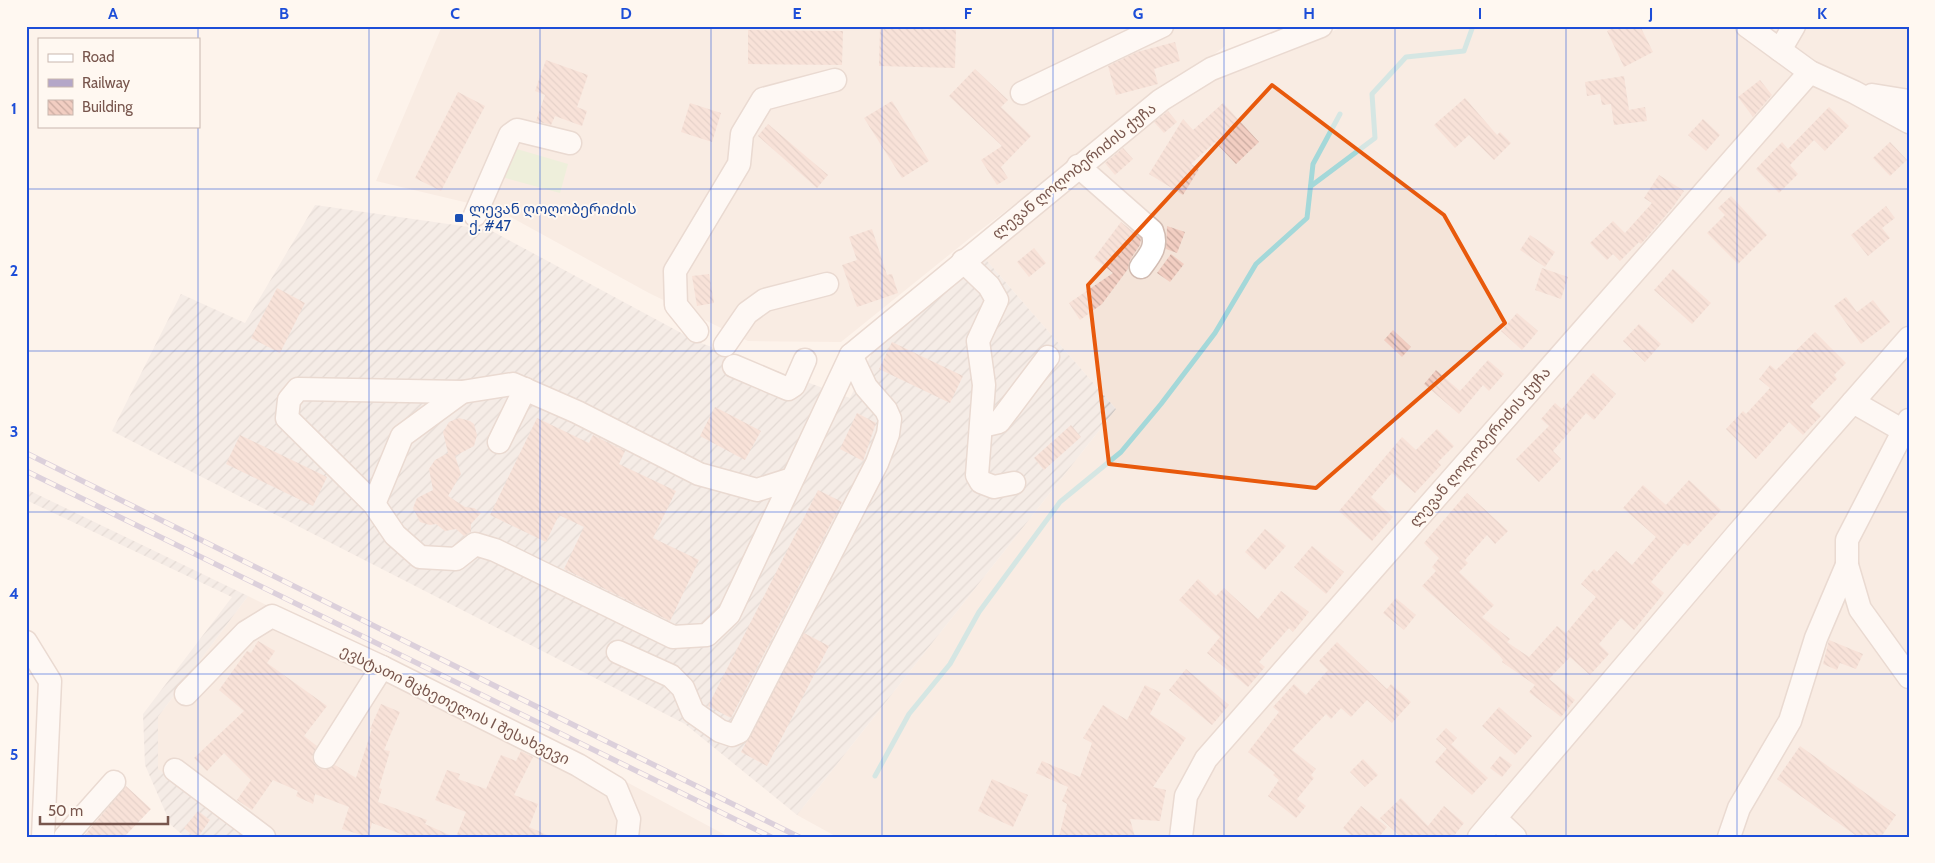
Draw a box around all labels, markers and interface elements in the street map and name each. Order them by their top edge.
text: A [108,4,118,23]
text: B [279,4,289,23]
text: C [450,4,460,23]
text: D [620,4,632,23]
text: E [792,4,802,23]
text: F [964,4,973,23]
text: G [1133,4,1143,23]
text: H [1303,4,1315,23]
text: I [1478,4,1482,23]
text: J [1648,4,1653,23]
text: K [1817,4,1827,23]
legend [38,38,200,128]
text: Road [82,48,115,66]
text: Railway [82,74,131,92]
text: Building [82,98,133,116]
text: 1 [11,99,17,118]
street label: ლევან ღოღობერიძის ქუჩა [988,99,1160,243]
place label: ლევან ღოღობერიძის ქ. #47 [469,200,637,235]
marker: ლევან ღოღობერიძის ქ. #47 [453,212,465,224]
text: 2 [10,261,18,280]
street label: ლევან ღოღობერიძის ქუჩა [1406,363,1554,531]
text: 3 [10,422,18,441]
text: 4 [9,584,19,603]
street label: ევსტათი მცხეთელის I შესახვევი [337,642,573,768]
text: 5 [10,745,18,764]
scale bar [40,793,168,825]
text: 50 m [48,802,83,820]

